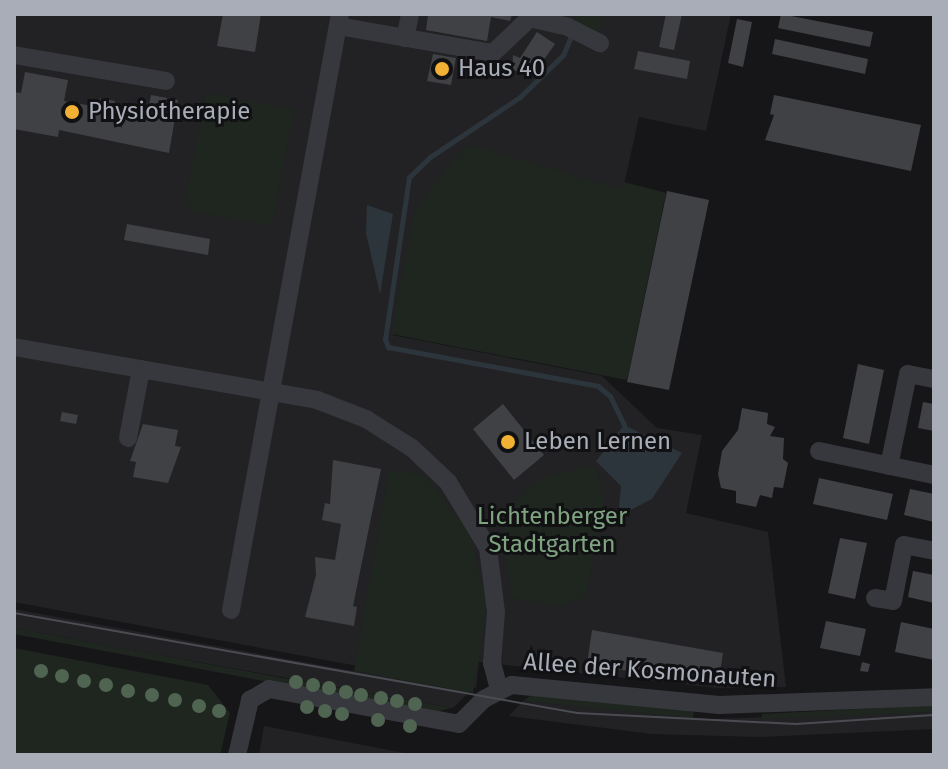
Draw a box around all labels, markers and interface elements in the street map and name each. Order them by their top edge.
place label: Haus 40 [458,55,545,83]
marker: Haus 40 [433,60,451,78]
place label: Physiotherapie [88,98,250,126]
marker: Physiotherapie [63,103,81,121]
place label: Leben Lernen [524,428,671,456]
marker: Leben Lernen [499,433,517,451]
park label: Lichtenberger Stadtgarten [477,503,627,559]
street label: Allee der Kosmonauten [523,648,777,694]

